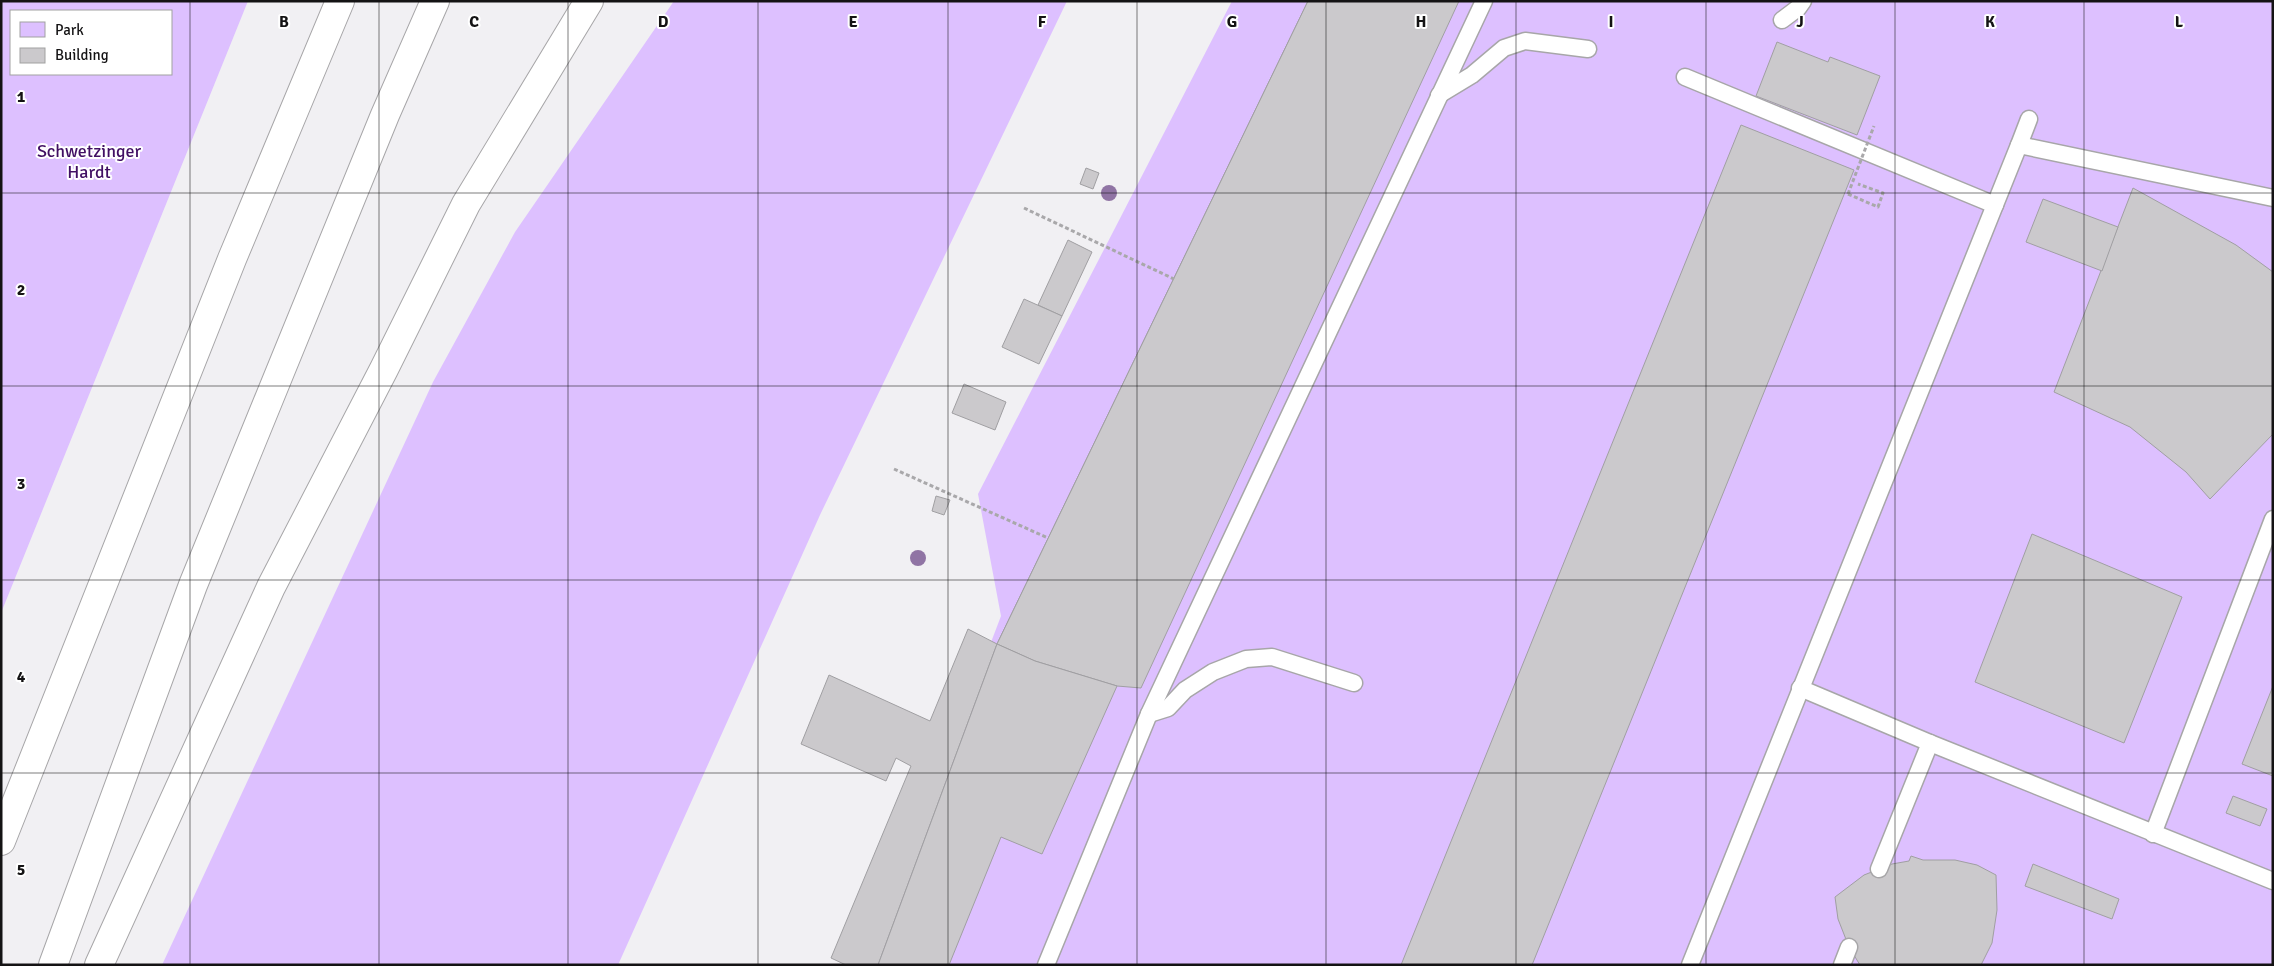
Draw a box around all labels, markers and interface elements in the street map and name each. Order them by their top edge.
legend [10,10,172,75]
text: B [279,12,289,32]
text: C [469,12,479,32]
text: D [658,12,669,32]
text: E [848,12,858,32]
text: F [1038,12,1047,32]
text: G [1227,12,1237,32]
text: H [1416,12,1426,32]
text: I [1608,12,1614,32]
text: J [1796,12,1804,32]
text: K [1985,12,1995,32]
text: L [2175,12,2184,32]
text: Park [55,21,84,39]
text: Building [55,46,109,64]
text: 1 [17,87,26,107]
park label: Schwetzinger Hardt [37,140,141,183]
text: 2 [17,280,25,300]
text: 3 [17,474,25,494]
text: 4 [17,667,26,687]
text: 5 [17,860,25,880]

